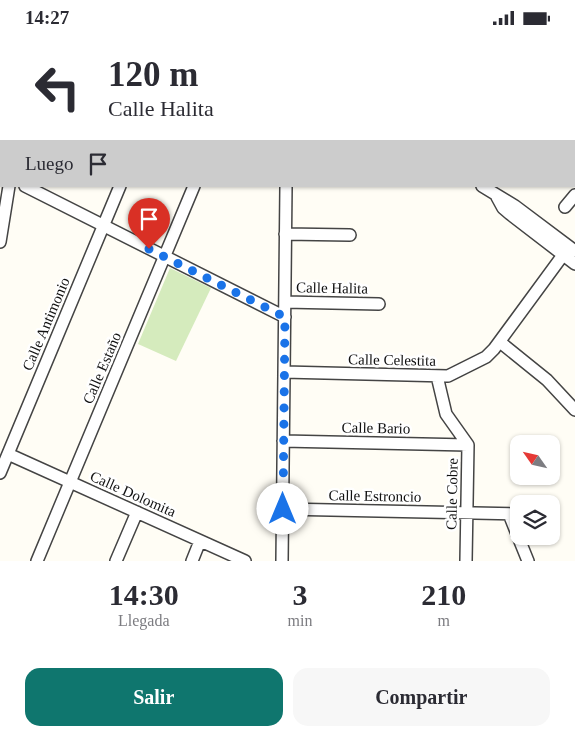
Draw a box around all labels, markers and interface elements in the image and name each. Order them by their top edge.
text: 14:27 [25,7,69,28]
icon: left [25,55,90,120]
text: 120 m [108,55,198,94]
text: Calle Halita [108,96,214,121]
icon: arrive [84,150,112,178]
text: Luego [25,153,74,174]
pin [128,198,170,249]
icon: arrive [135,205,163,233]
street label: Calle Antimonio [19,275,73,373]
street label: Calle Halita [296,279,369,297]
street label: Calle Estaño [80,330,124,406]
street label: Calle Celestita [348,351,436,369]
street label: Calle Bario [341,419,411,437]
north arrow [510,435,560,485]
map controls [510,435,560,545]
street label: Calle Cobre [443,457,461,530]
street label: Calle Dolomita [88,468,179,520]
position arrow [256,482,308,534]
street label: Calle Estroncio [328,487,422,505]
button: layers [510,495,560,545]
text: 14:30 [109,578,179,611]
text: 3 [292,578,307,611]
text: 210 [421,578,466,611]
text: Llegada [118,612,170,629]
text: min [288,612,312,629]
text: m [437,612,450,629]
button: Salir [25,668,283,726]
button: Compartir [293,668,550,726]

